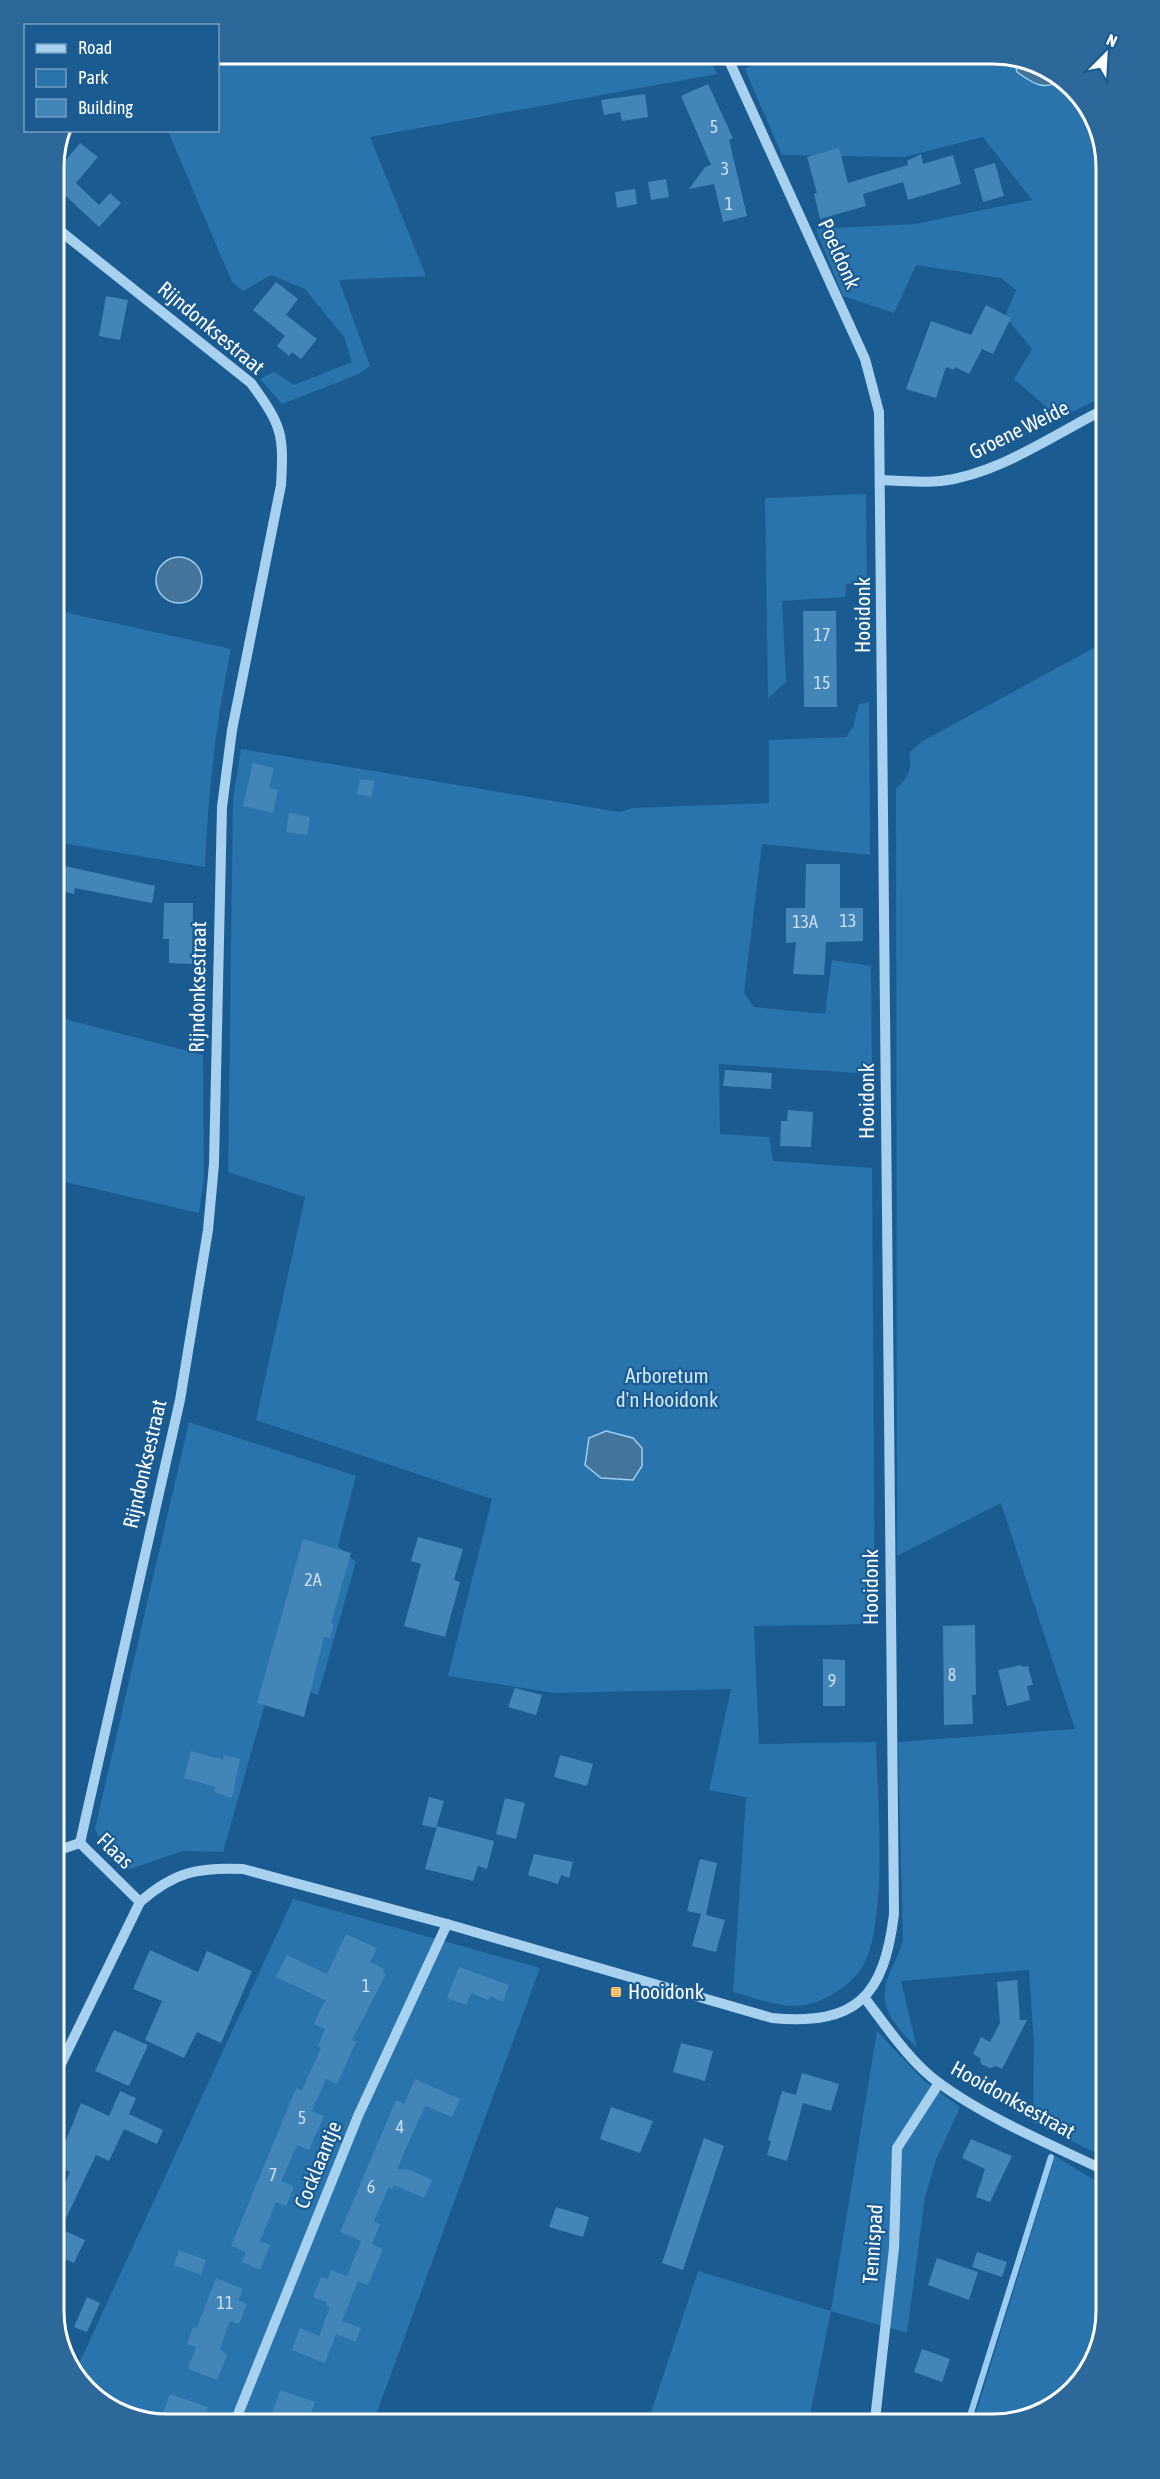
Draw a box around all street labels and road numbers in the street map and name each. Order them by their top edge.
street label: Poeldonk [814,215,866,292]
street label: Rijndonksestraat [154,276,270,379]
street label: Groene Weide [965,395,1072,464]
street label: Hooidonk [850,577,874,653]
street label: Rijndonksestraat [184,921,210,1053]
street label: Hooidonk [854,1063,878,1139]
street label: Rijndonksestraat [118,1397,170,1530]
street label: Hooidonk [858,1549,882,1625]
street label: Flaas [93,1827,139,1873]
street label: Hooidonksestraat [947,2055,1080,2143]
street label: Cocklaantje [289,2117,345,2212]
street label: Tennispad [857,2203,887,2285]

